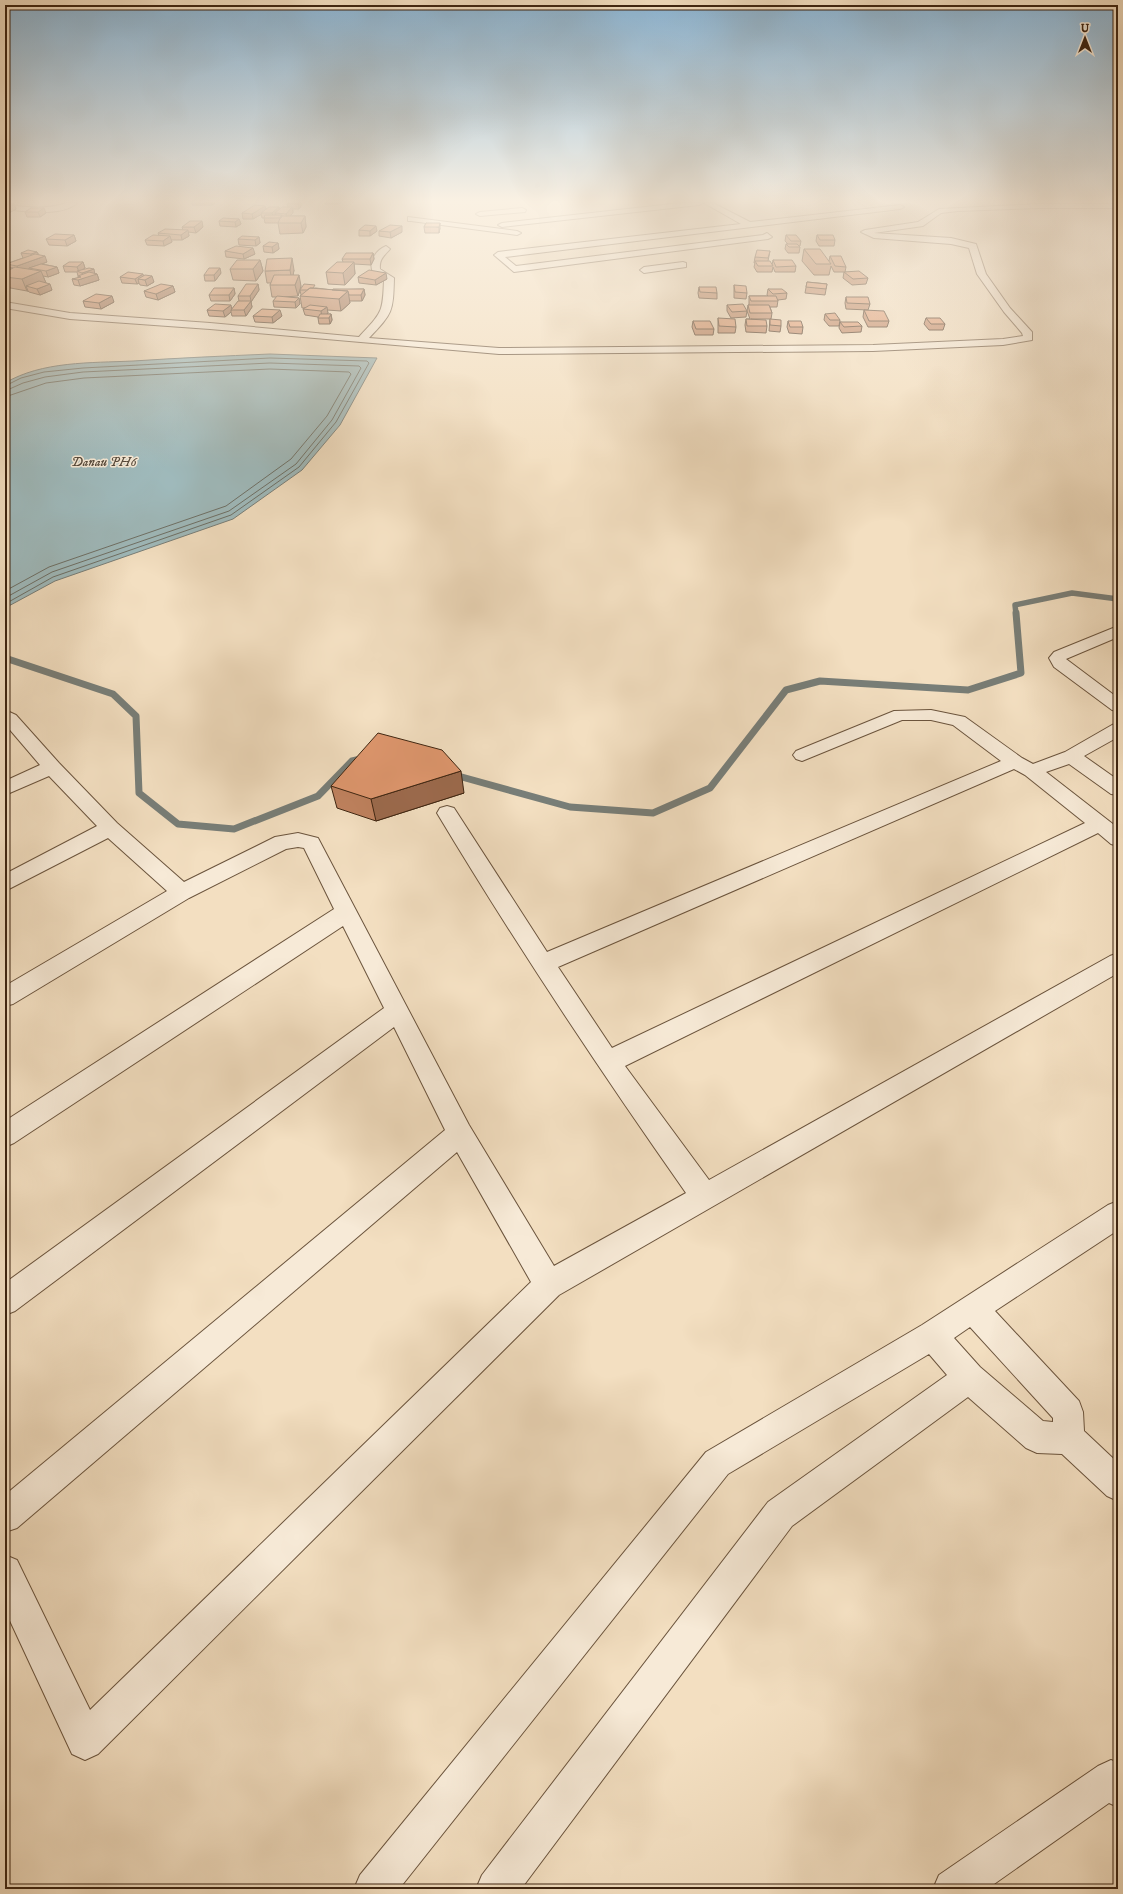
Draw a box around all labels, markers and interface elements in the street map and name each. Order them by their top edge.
north arrow [1065,18,1105,58]
text: U [1081,22,1090,36]
water label: Danau PH6 [71,454,139,470]

